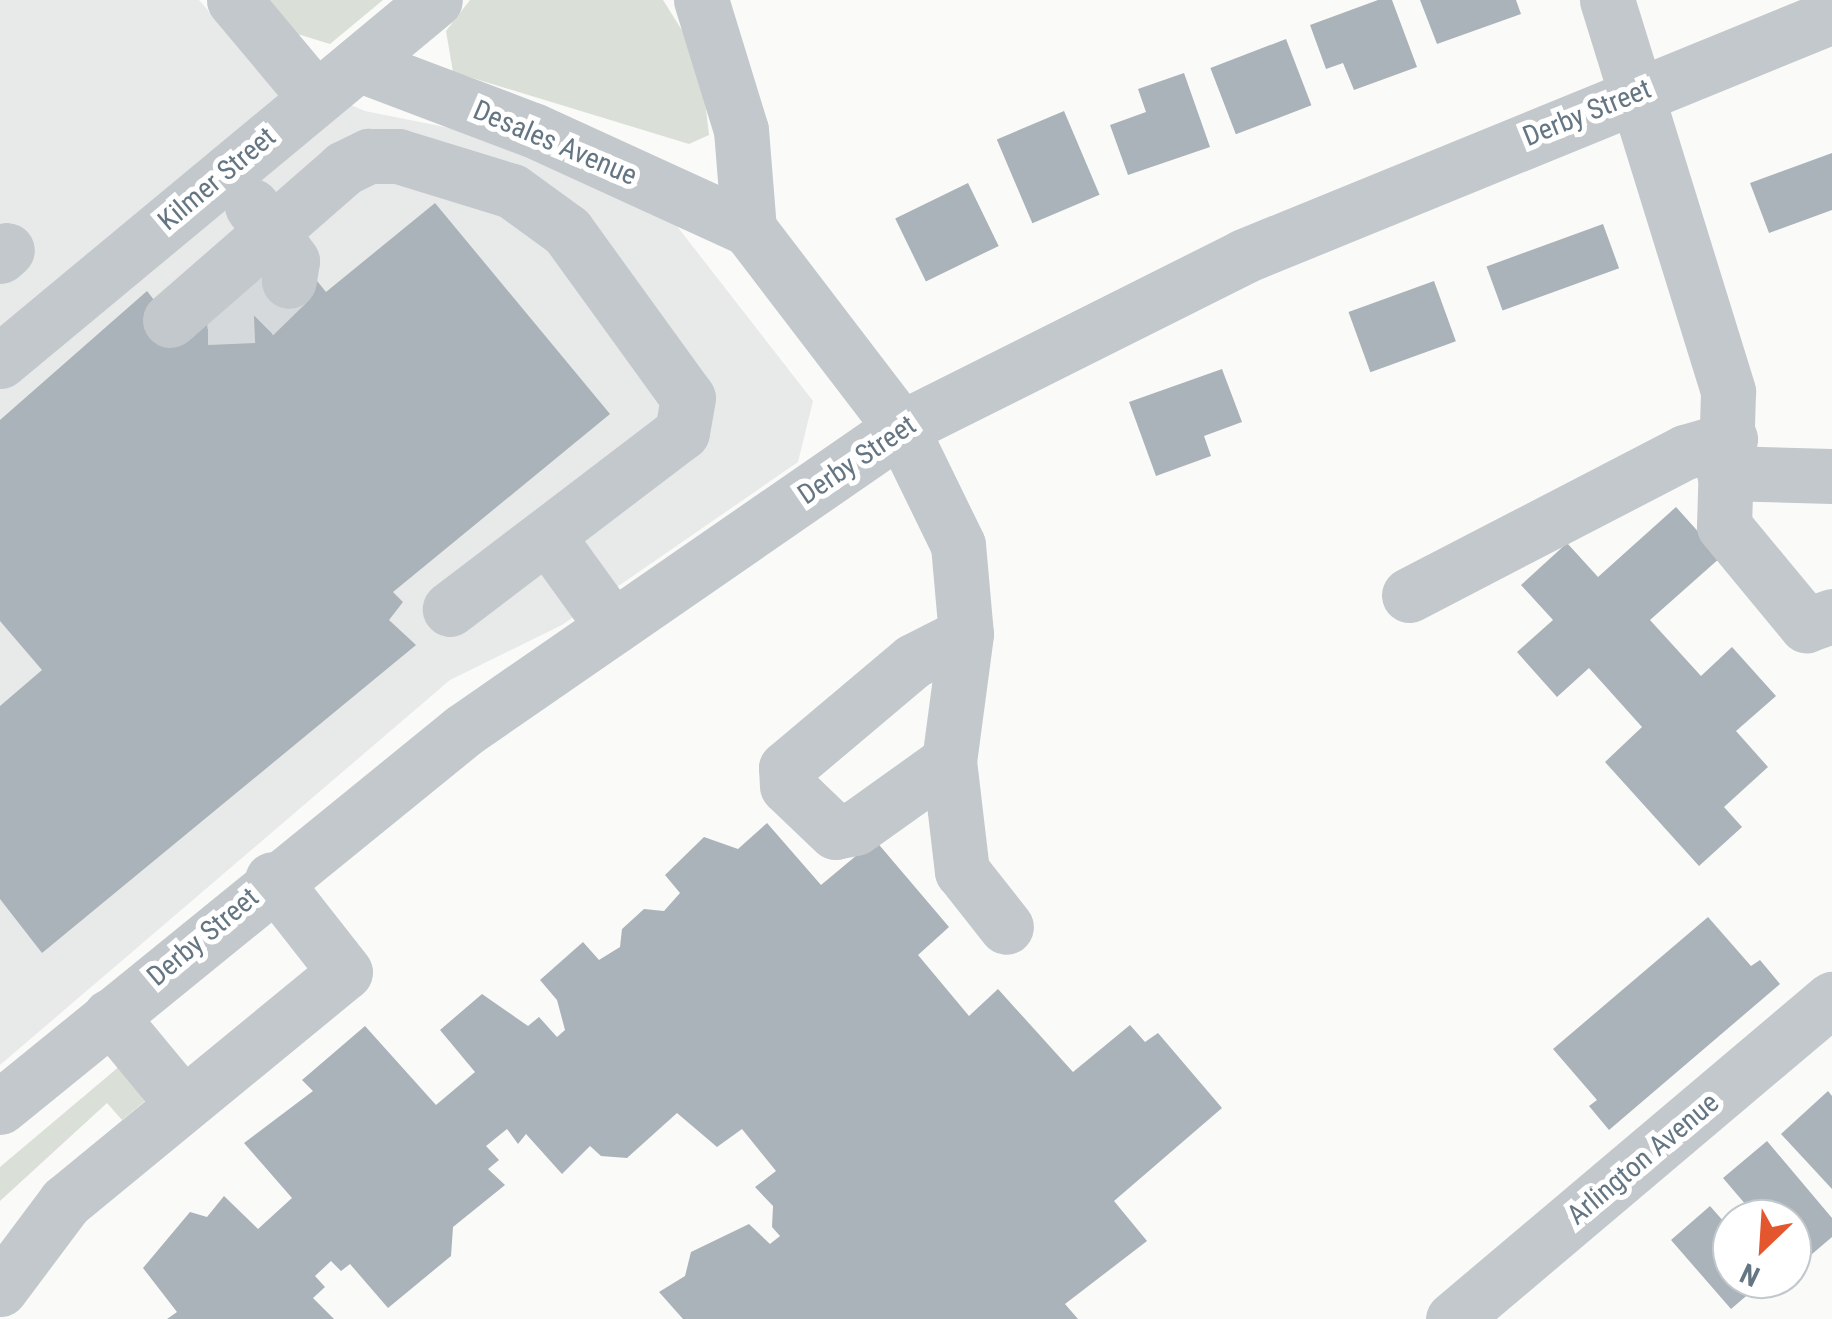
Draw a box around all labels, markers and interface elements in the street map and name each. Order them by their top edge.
street label: Derby Street [1518,72,1656,154]
street label: Desales Avenue [468,93,642,193]
street label: Kilmer Street [151,120,283,238]
street label: Derby Street [792,408,922,512]
street label: Derby Street [140,881,266,993]
street label: Arlington Avenue [1560,1086,1726,1232]
north arrow [1712,1199,1812,1299]
text: N [1735,1256,1765,1293]

